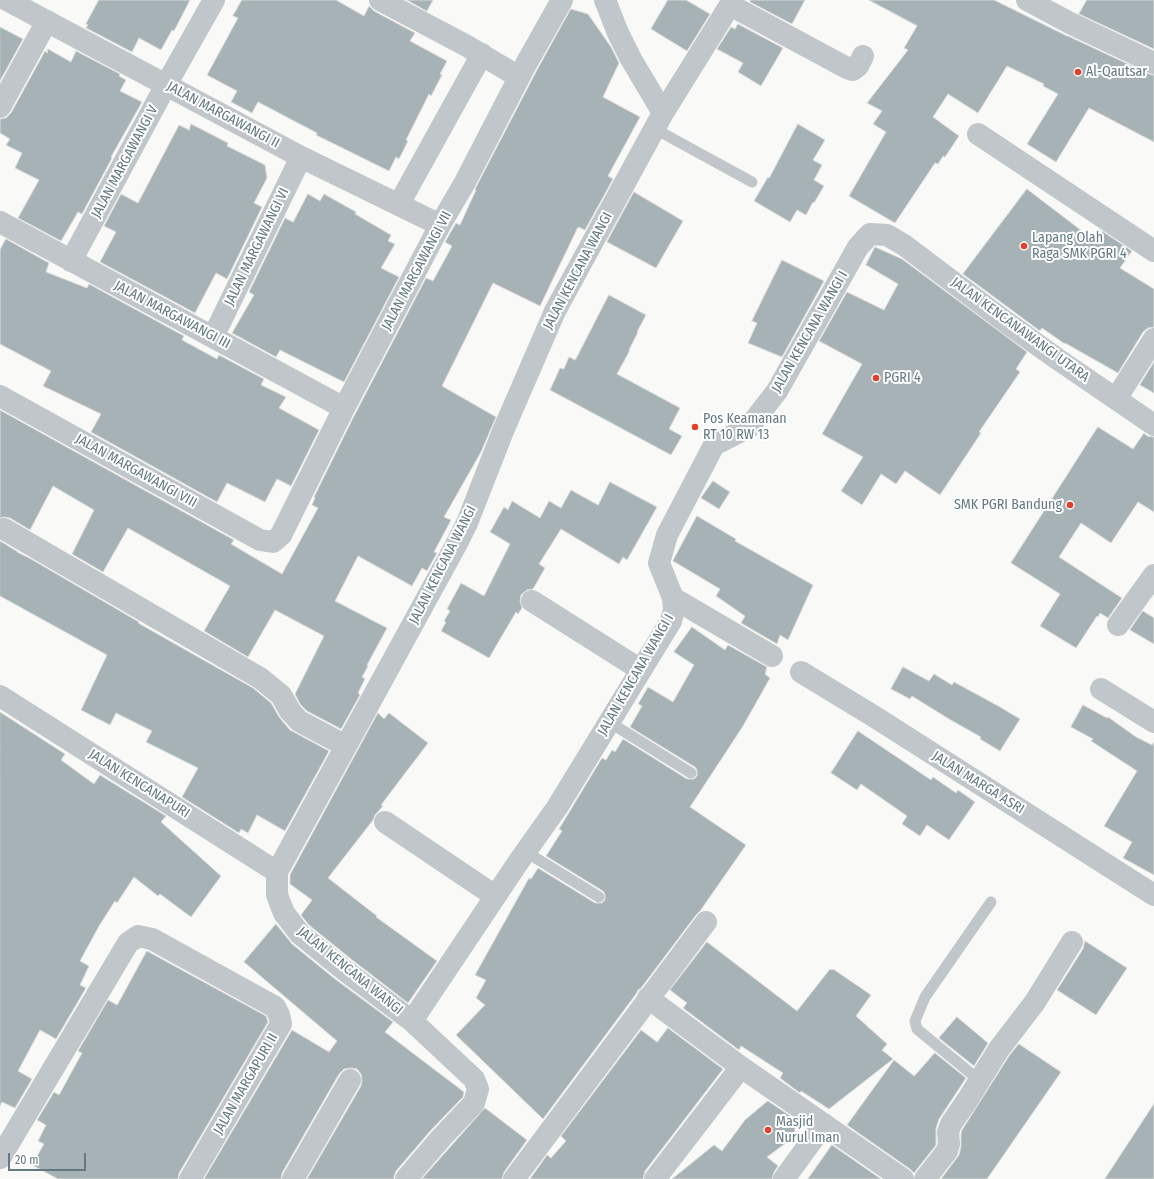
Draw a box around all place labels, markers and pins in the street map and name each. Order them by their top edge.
place label: Al-Qautsar [1086,64,1147,80]
marker: Al-Qautsar [1073,67,1083,77]
place label: Lapang Olah Raga SMK PGRI 4 [1032,230,1127,262]
marker: Lapang Olah Raga SMK PGRI 4 [1019,241,1029,251]
place label: PGRI 4 [884,370,921,386]
marker: PGRI 4 [871,373,881,383]
place label: Pos Keamanan RT 10 RW 13 [703,411,787,444]
marker: Pos Keamanan RT 10 RW 13 [690,422,700,432]
place label: SMK PGRI Bandung [954,497,1062,513]
marker: SMK PGRI Bandung [1065,500,1075,510]
place label: Masjid Nurul Iman [776,1114,840,1146]
marker: Masjid Nurul Iman [763,1125,773,1135]

